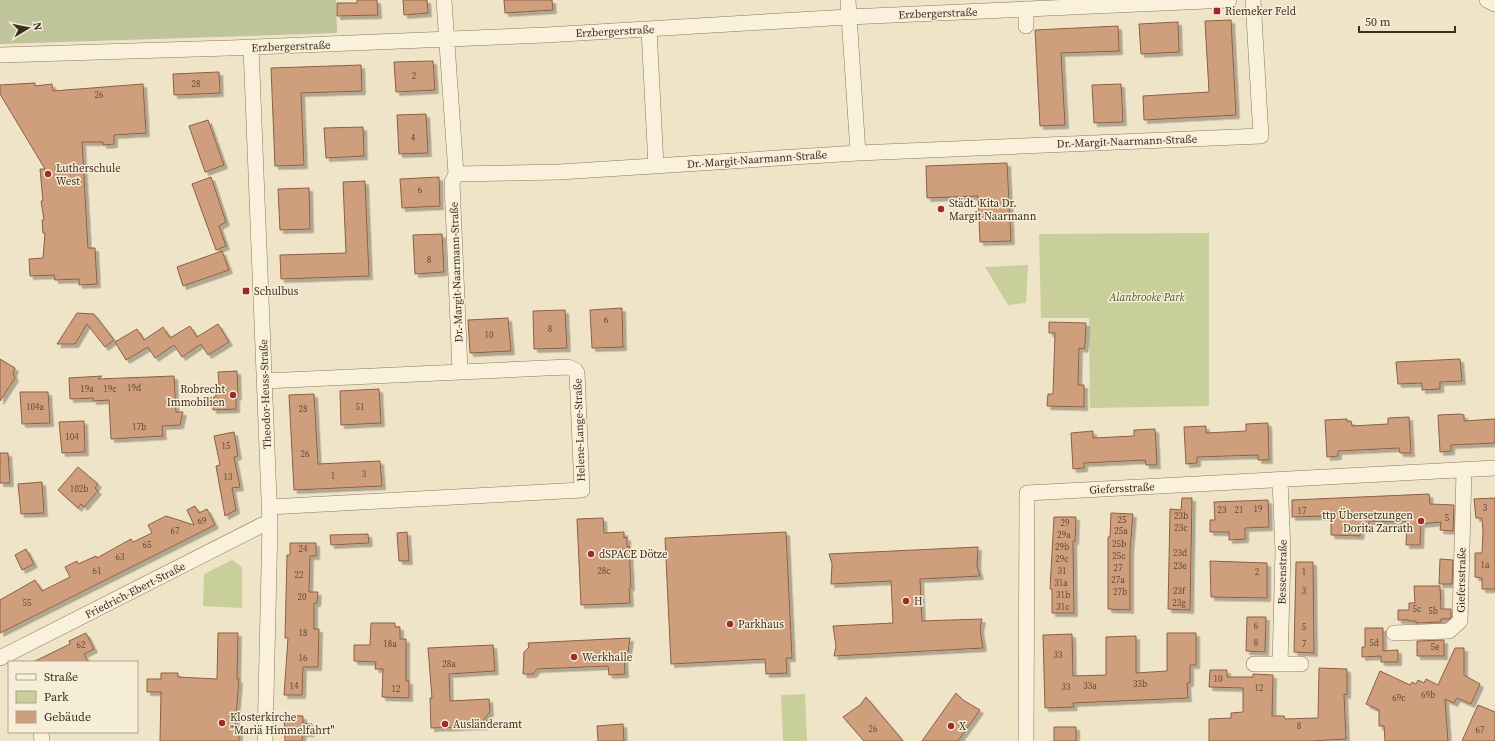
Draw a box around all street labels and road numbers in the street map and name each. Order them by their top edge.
street label: Erzbergerstraße [898,5,978,22]
street label: Erzbergerstraße [575,22,655,41]
street label: Erzbergerstraße [251,38,331,55]
street label: Dr.-Margit-Naarmann-Straße [1056,132,1198,151]
street label: Dr.-Margit-Naarmann-Straße [686,147,828,172]
street label: Dr.-Margit-Naarmann-Straße [447,201,466,343]
street label: Theodor-Heuss-Straße [256,339,275,449]
street label: Helene-Lange-Straße [570,378,589,482]
street label: Giefersstraße [1089,479,1156,498]
street label: Bessenstraße [1274,539,1291,605]
street label: Giefersstraße [1453,547,1470,613]
street label: Friedrich-Ebert-Straße [82,558,188,622]

